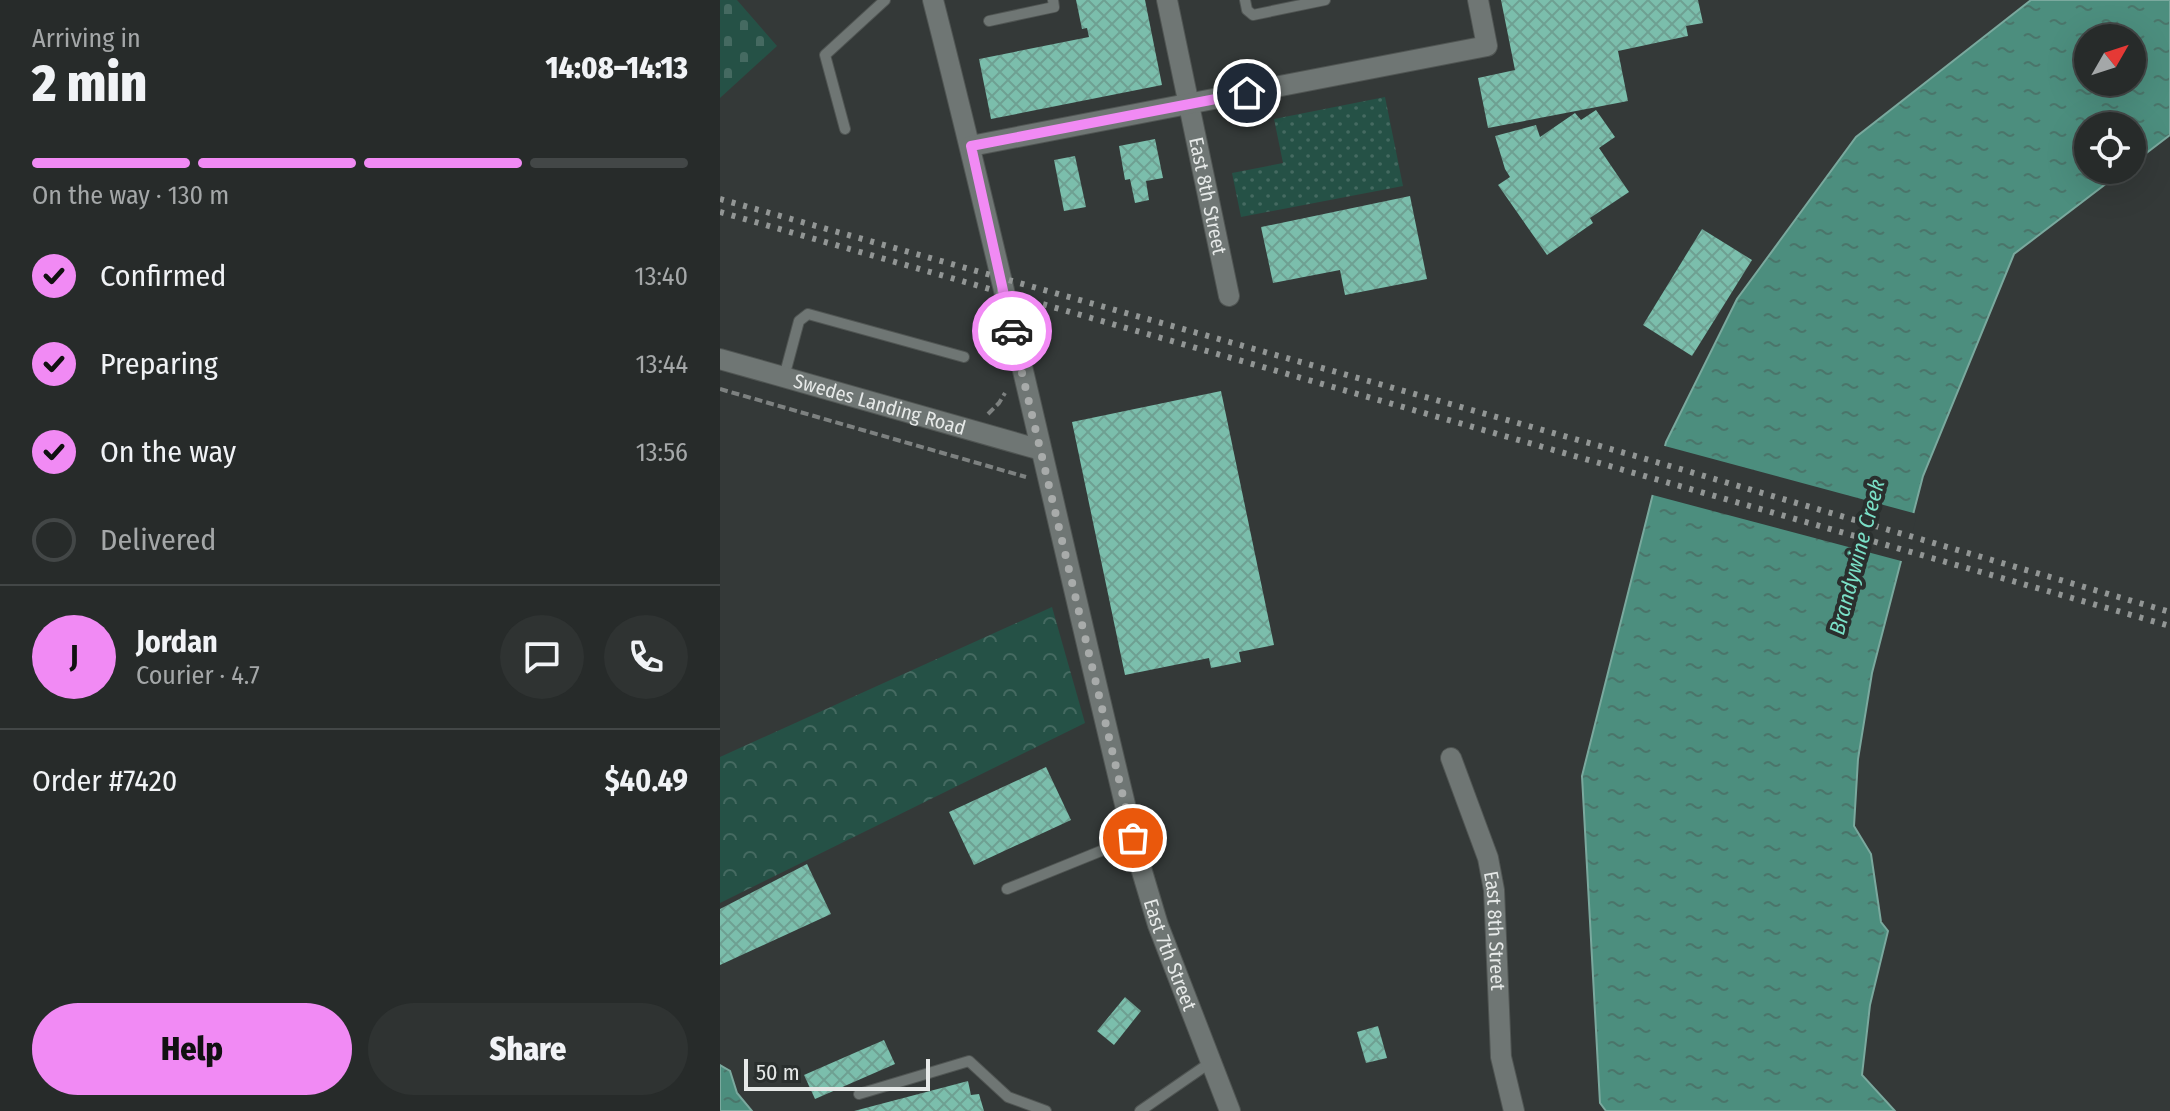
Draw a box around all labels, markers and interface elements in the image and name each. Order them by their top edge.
text: Arriving in [32,23,141,54]
north arrow [2074,24,2146,96]
map controls [2074,24,2146,184]
text: 14:08–14:13 [545,50,688,86]
text: 2 min [32,52,147,115]
pin [1213,59,1281,127]
icon: home [1225,71,1269,115]
button: locate [2074,112,2146,184]
street label: East 8th Street [1184,135,1232,257]
text: On the way · 130 m [32,180,229,211]
icon: check [32,254,76,298]
text: Confirmed [100,258,226,294]
text: 13:40 [635,261,688,292]
courier [972,291,1052,371]
icon: car [990,309,1034,353]
icon: check [32,342,76,386]
text: Preparing [100,346,218,382]
text: 13:44 [636,349,688,380]
street label: Swedes Landing Road [791,368,969,440]
icon: check [32,430,76,474]
text: On the way [100,434,236,470]
text: 13:56 [636,437,688,468]
water label: Brandywine Creek [1823,476,1891,638]
text: Delivered [100,522,216,558]
button: chat [500,615,584,699]
button: phone [604,615,688,699]
text: Jordan [136,624,218,660]
text: J [70,639,78,675]
text: Courier · 4.7 [136,660,260,691]
text: Order #7420 [32,763,177,799]
text: $40.49 [605,763,688,799]
pin [1099,804,1167,872]
icon: bag [1111,816,1155,860]
street label: East 8th Street [1479,869,1510,991]
street label: East 7th Street [1139,896,1202,1014]
button: Help [32,1003,352,1095]
button: Share [368,1003,688,1095]
scale bar [744,1055,930,1091]
text: 50 m [756,1059,800,1086]

